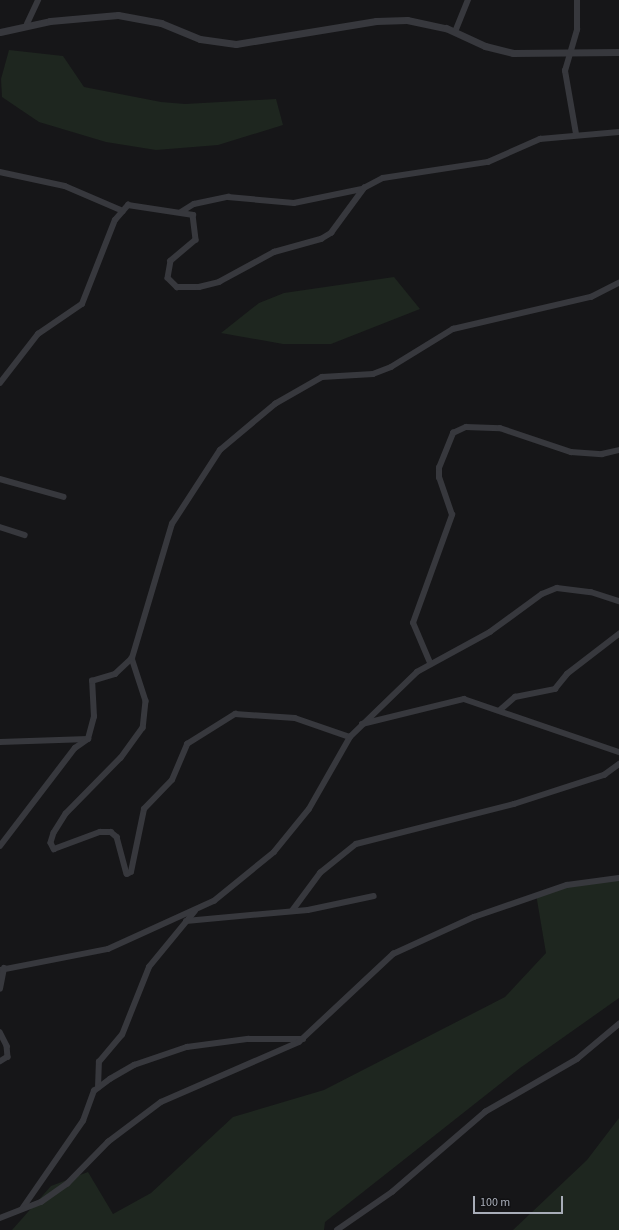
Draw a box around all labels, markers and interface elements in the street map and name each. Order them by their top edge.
scale bar [475,1188,565,1214]
text: 100 m [480,1194,510,1211]

